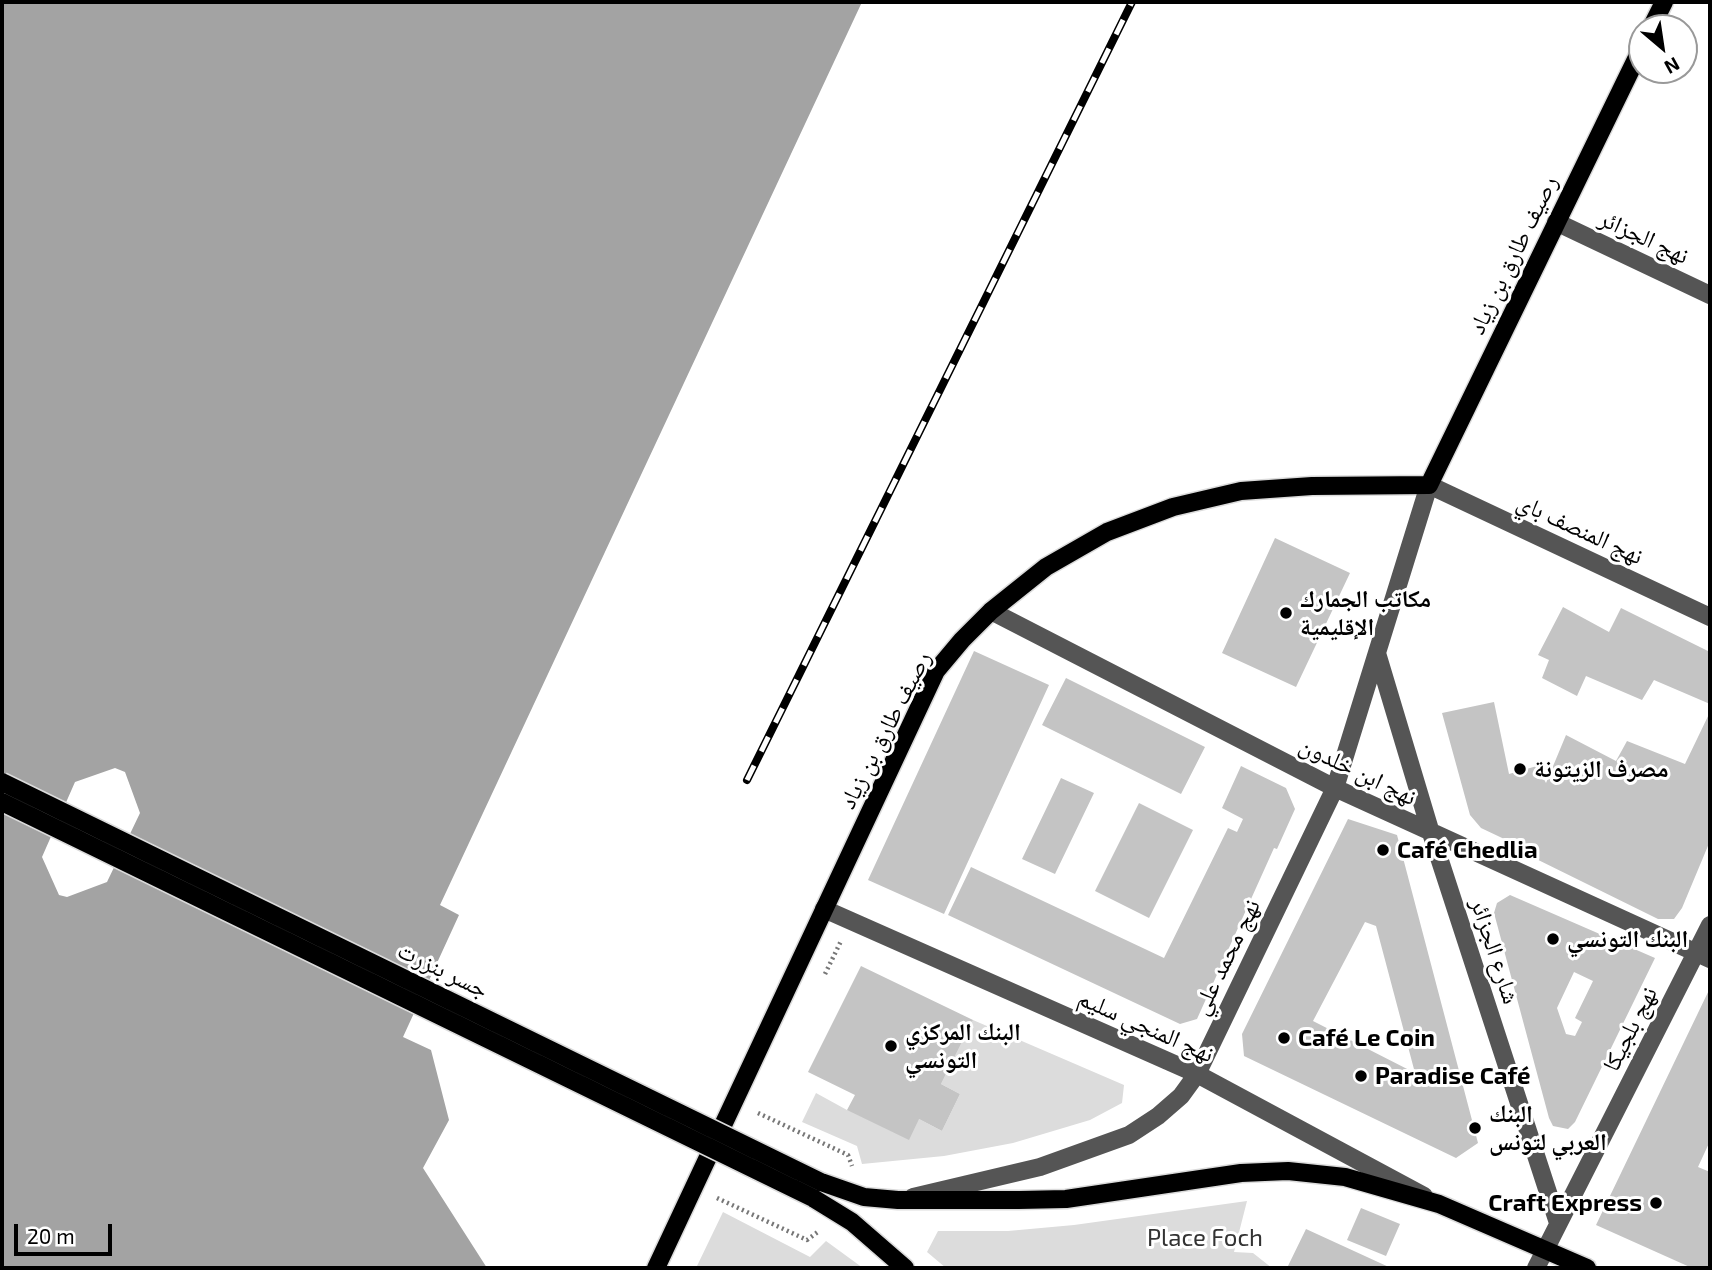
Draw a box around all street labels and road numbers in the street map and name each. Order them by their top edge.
street label: رصيف طارق بن زياد [1462,171,1564,339]
street label: نهج الجزائر [1595,204,1693,270]
street label: نهج المنصف باي [1512,487,1648,571]
street label: رصيف طارق بن زياد [833,646,937,814]
street label: نهج ابن خلدون [1295,730,1421,812]
street label: نهج محمد علي [1186,894,1266,1020]
street label: شارع الجزائر [1464,894,1526,1008]
street label: جسر بنزرت [393,936,493,1004]
street label: نهج بلجيكا [1596,982,1664,1076]
street label: نهج المنجي سليم [1074,983,1218,1069]

